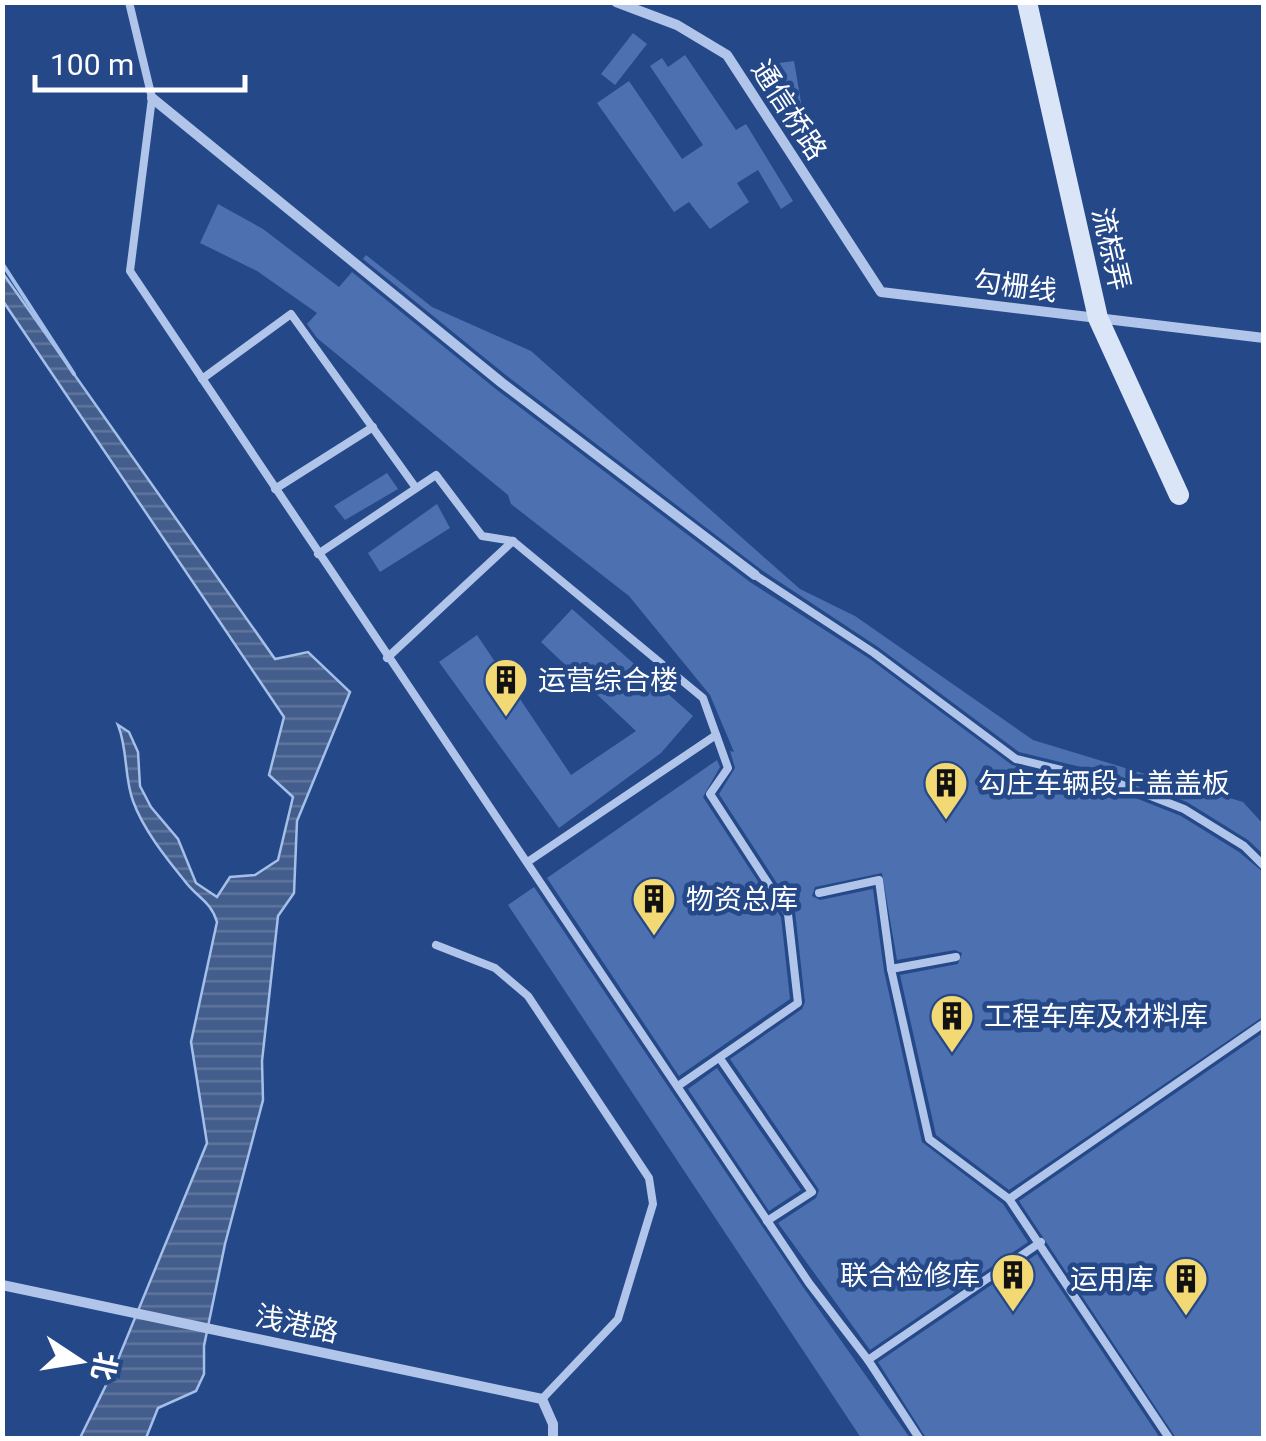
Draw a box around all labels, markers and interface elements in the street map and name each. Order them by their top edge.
scale bar [35,30,245,92]
text: 100 m [50,47,134,82]
street label: 通信桥路 [745,54,833,166]
street label: 流棕弄 [1085,204,1137,294]
street label: 勾栅线 [971,265,1059,307]
building icon: 运营综合楼 [483,657,529,718]
place label: 运营综合楼 [538,664,678,697]
building icon: 勾庄车辆段上盖盖板 [923,760,969,821]
place label: 勾庄车辆段上盖盖板 [978,767,1230,800]
building icon: 物资总库 [631,876,677,937]
place label: 物资总库 [686,883,798,916]
building icon: 工程车库及材料库 [929,993,975,1054]
place label: 工程车库及材料库 [984,1000,1208,1033]
building icon: 联合检修库 [990,1252,1036,1313]
building icon: 运用库 [1163,1256,1209,1317]
place label: 联合检修库 [840,1259,980,1292]
place label: 运用库 [1070,1263,1154,1296]
street label: 浅港路 [252,1299,342,1349]
north arrow [30,1311,130,1411]
text: 北 [85,1349,123,1383]

